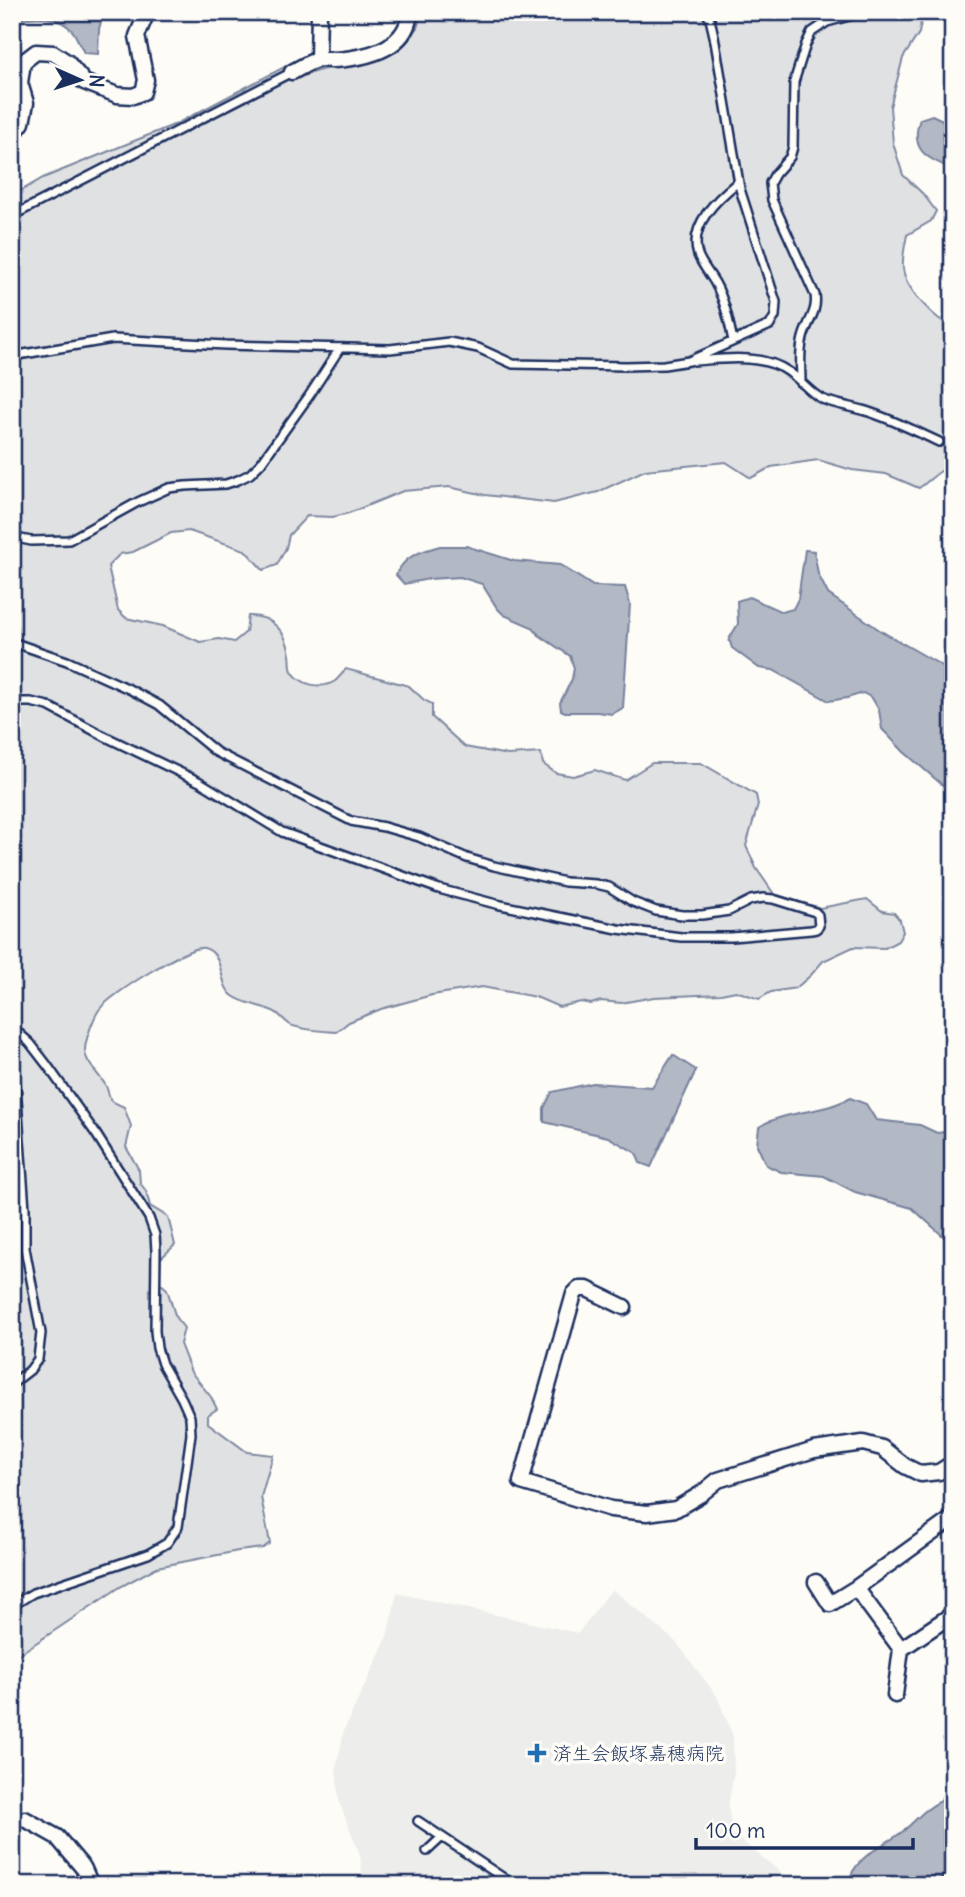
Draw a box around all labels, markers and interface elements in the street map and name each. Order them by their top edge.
north arrow [46,46,116,116]
text: N [85,74,109,88]
place label: 済生会飯塚嘉穂病院 [553,1741,724,1765]
marker: 済生会飯塚嘉穂病院 [527,1743,547,1763]
scale bar [696,1806,912,1850]
text: 100 m [706,1817,765,1844]

